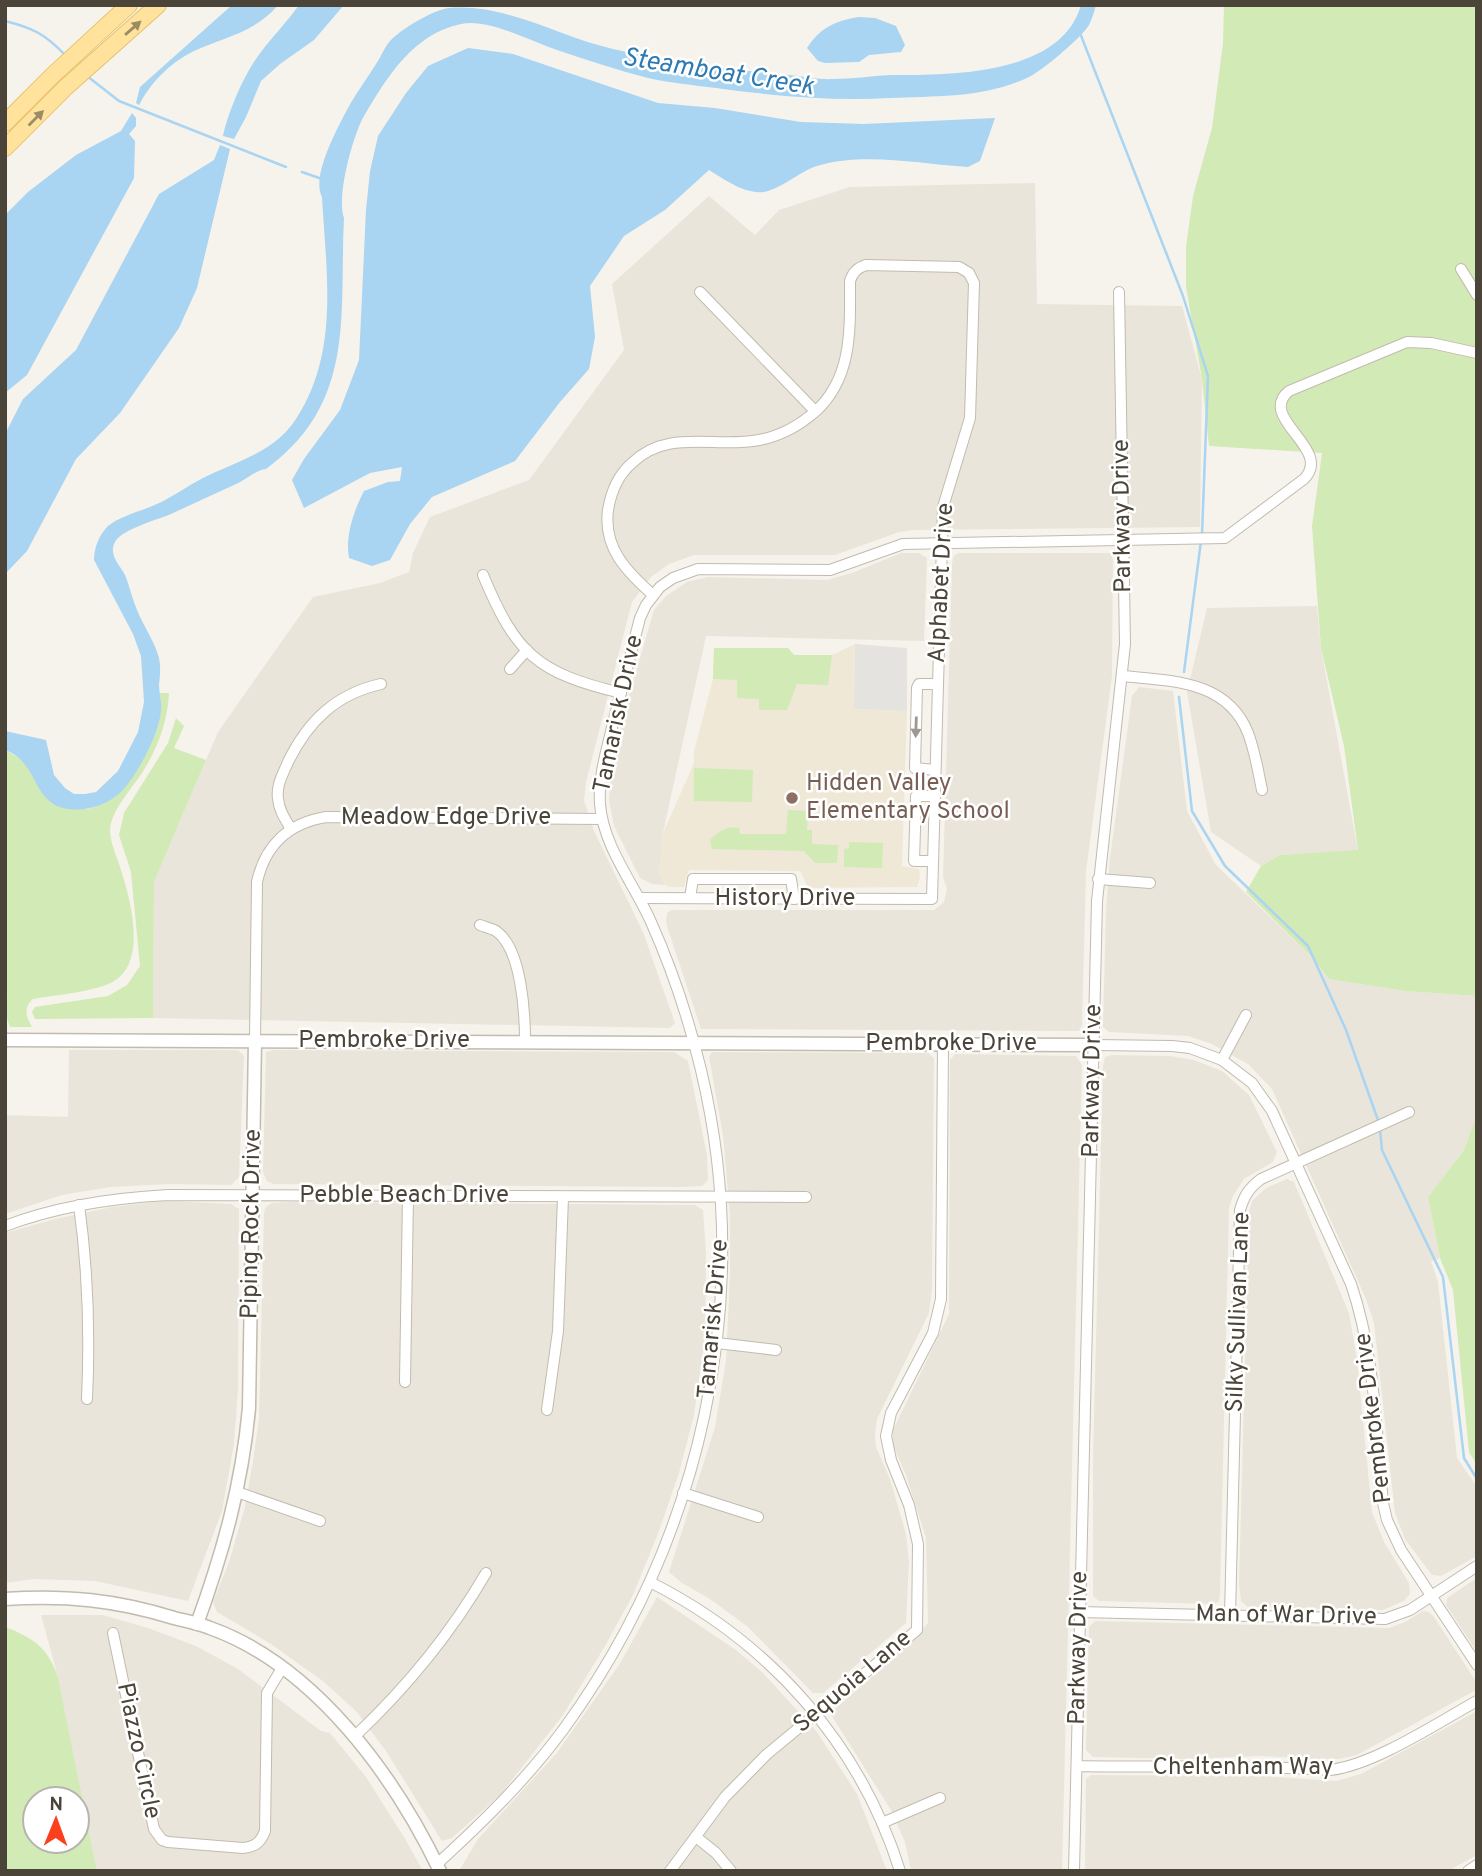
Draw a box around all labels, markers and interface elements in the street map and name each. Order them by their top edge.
one-way arrow [124,20,141,36]
water label: Steamboat Creek [620,42,817,105]
one-way arrow [27,109,44,126]
street label: Parkway Drive [1107,439,1139,593]
street label: Alphabet Drive [923,502,961,664]
street label: Tamarisk Drive [588,632,650,796]
one-way arrow [910,716,922,738]
place label: Hidden Valley Elementary School [806,769,1010,827]
marker: Hidden Valley Elementary School [784,790,800,806]
street label: Meadow Edge Drive [341,803,551,833]
street label: History Drive [715,884,855,914]
street label: Parkway Drive [1077,1004,1109,1158]
street label: Pembroke Drive [298,1026,470,1056]
street label: Pembroke Drive [865,1029,1037,1059]
street label: Piping Rock Drive [235,1129,269,1319]
street label: Pebble Beach Drive [299,1181,509,1211]
street label: Silky Sullivan Lane [1221,1211,1257,1413]
street label: Tamarisk Drive [692,1238,736,1400]
street label: Pembroke Drive [1349,1331,1399,1505]
street label: Parkway Drive [1063,1571,1095,1725]
street label: Man of War Drive [1195,1599,1377,1633]
street label: Sequoia Lane [788,1624,918,1740]
street label: Piazzo Circle [109,1680,167,1822]
street label: Cheltenham Way [1153,1753,1334,1783]
north arrow [21,1785,91,1855]
text: N [49,1793,63,1817]

